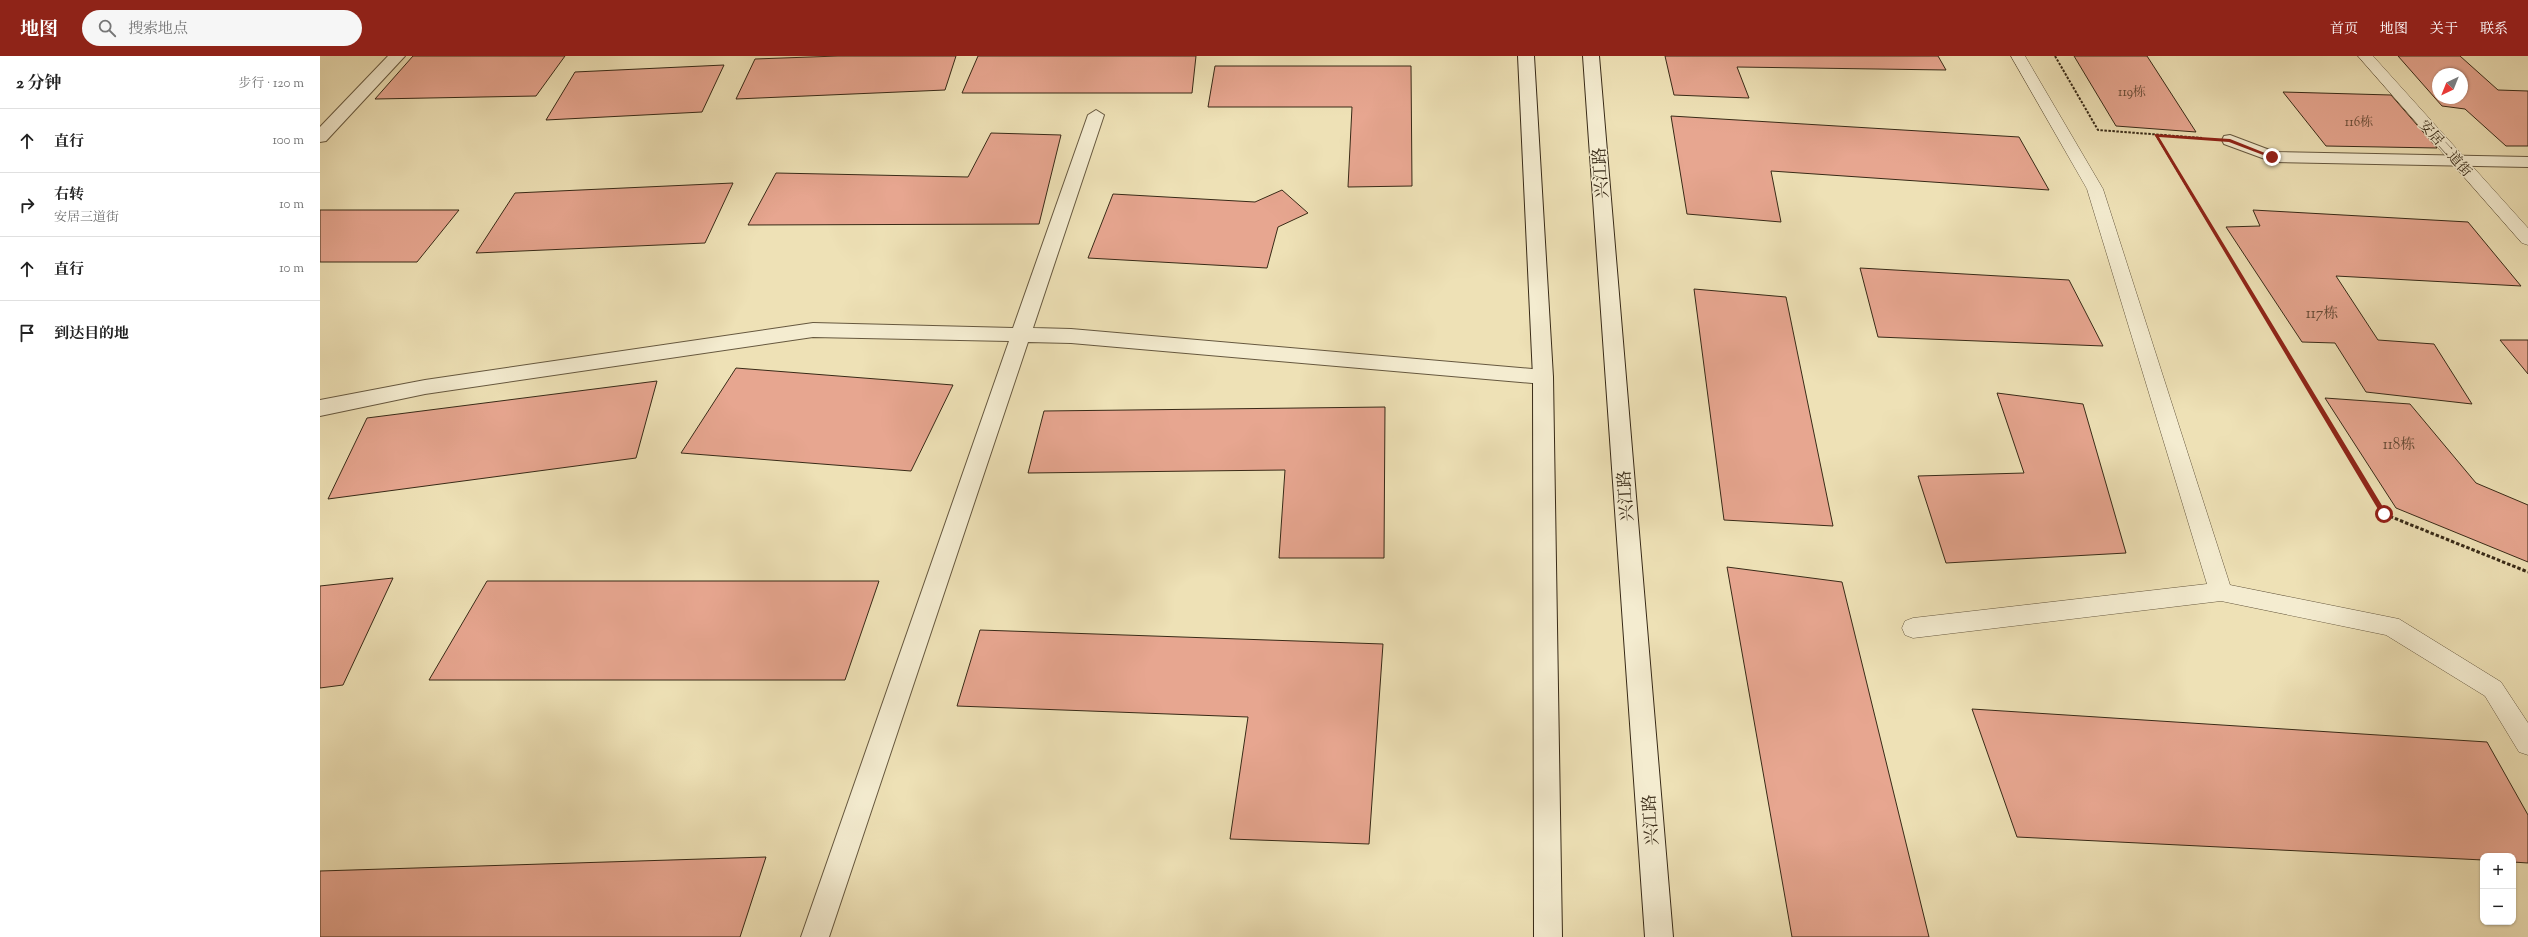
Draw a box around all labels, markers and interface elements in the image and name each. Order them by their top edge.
search box [82,10,362,46]
text: 地图 [20,17,58,44]
icon: search [96,17,118,39]
text: 搜索地点 [128,19,188,40]
text: 首页 [2330,20,2358,40]
text: 地图 [2380,20,2408,40]
text: 关于 [2430,20,2458,40]
text: 联系 [2480,20,2508,40]
north arrow [2432,68,2468,104]
text: 2 分钟 [16,72,62,96]
text: 步行 · 120 m [238,75,304,93]
house number: 119栋 [2118,84,2146,102]
house number: 116栋 [2345,114,2373,132]
street label: 安居二道街 [2414,117,2475,182]
icon: ahead [16,130,38,152]
text: 直行 [54,132,84,153]
text: 100 m [272,132,304,150]
street label: 兴江路 [1588,147,1616,199]
route end [2263,148,2281,166]
text: 右转 [54,185,84,206]
icon: right [16,194,38,216]
text: 10 m [279,196,304,214]
text: 安居三道街 [54,209,119,227]
icon: ahead [16,258,38,280]
text: 直行 [54,260,84,281]
text: 10 m [279,260,304,278]
house number: 117栋 [2306,304,2338,325]
icon: arrive [16,322,38,344]
text: 到达目的地 [54,324,129,345]
house number: 118栋 [2383,435,2415,456]
street label: 兴江路 [1613,470,1641,522]
route start [2375,505,2393,523]
street label: 兴江路 [1638,794,1666,846]
map controls [2480,853,2516,925]
button: + [2480,853,2516,889]
button: − [2480,889,2516,925]

